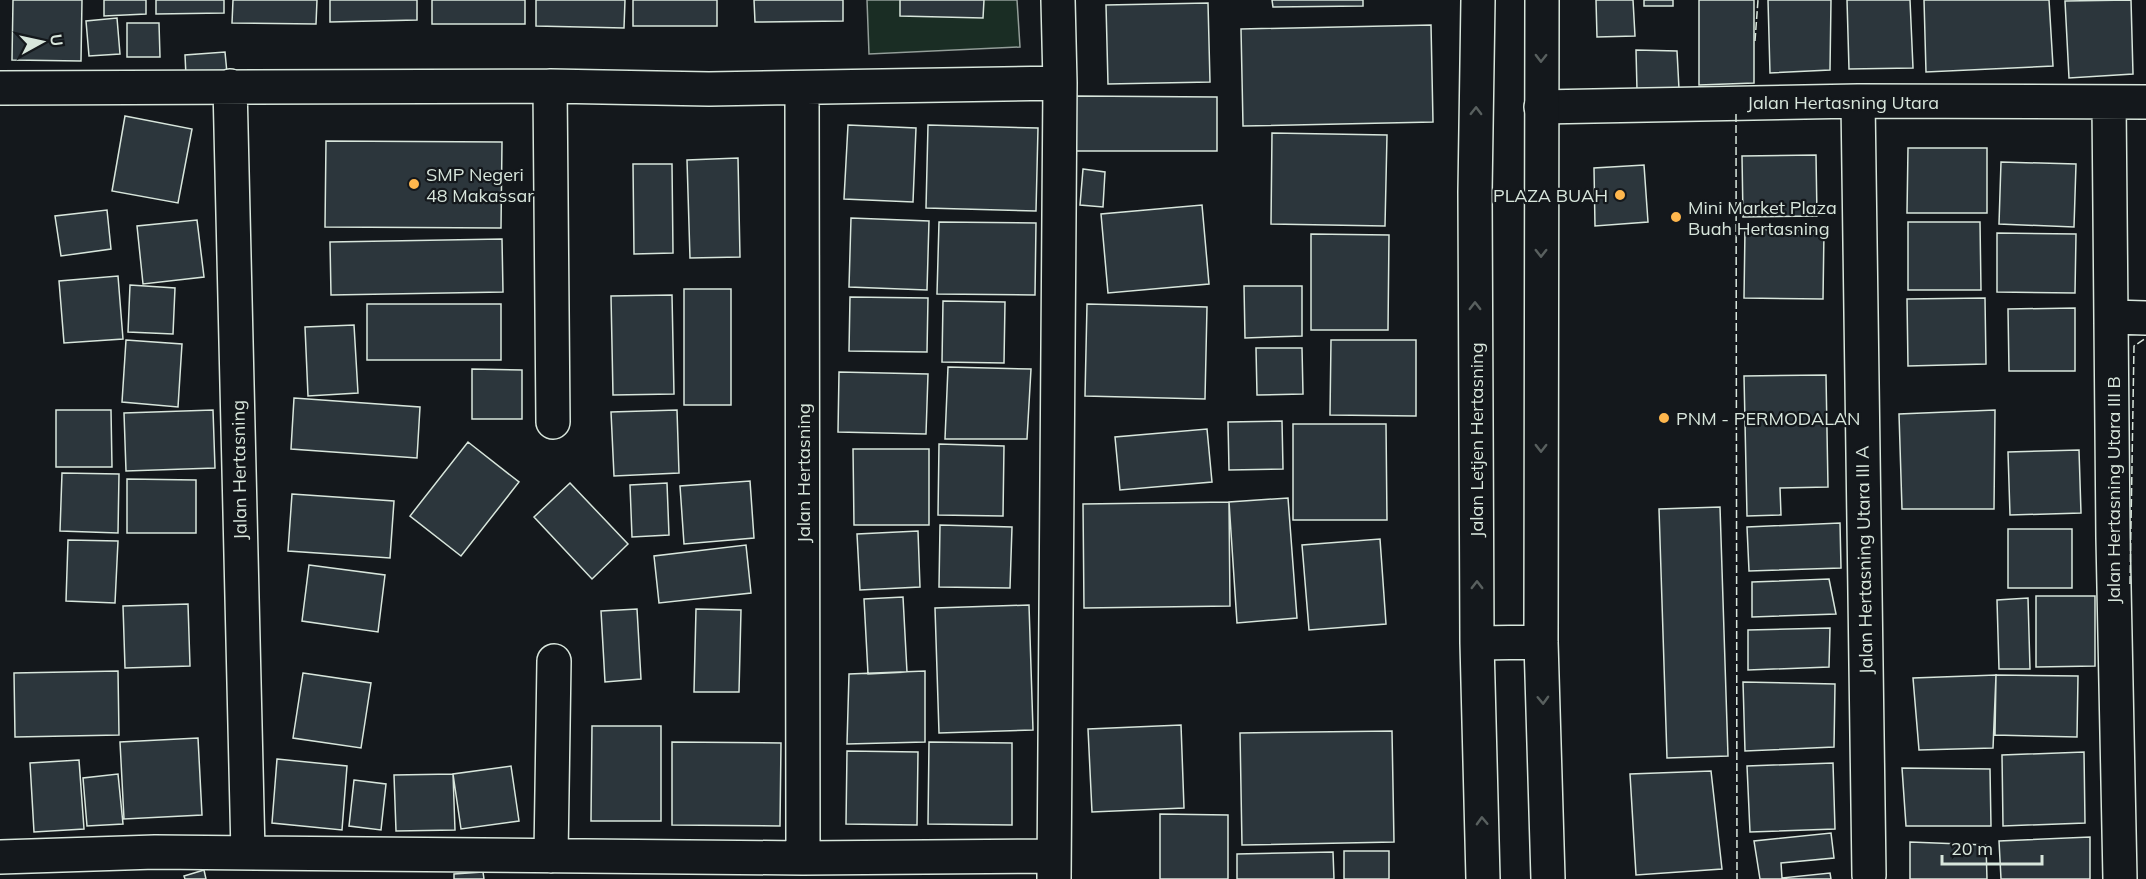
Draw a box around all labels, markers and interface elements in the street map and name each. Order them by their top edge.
north arrow [12,12,72,72]
text: U [46,33,68,47]
one-way arrow [1535,54,1547,63]
street label: Jalan Hertasning Utara [1747,91,1939,114]
one-way arrow [1470,106,1482,115]
place label: SMP Negeri 48 Makassar [426,163,534,207]
marker: SMP Negeri 48 Makassar [407,177,421,191]
place label: PLAZA BUAH [1493,184,1608,207]
marker: PLAZA BUAH [1613,188,1627,202]
place label: Mini Market Plaza Buah Hertasning [1688,196,1837,240]
marker: Mini Market Plaza Buah Hertasning [1669,210,1683,224]
one-way arrow [1535,249,1547,258]
one-way arrow [1469,301,1481,310]
street label: Jalan Letjen Hertasning [1465,342,1488,538]
street label: Jalan Hertasning Utara III B [2102,376,2125,604]
street label: Jalan Hertasning [226,400,252,540]
street label: Jalan Hertasning [792,403,815,543]
place label: PNM - PERMODALAN [1676,407,1860,430]
marker: PNM - PERMODALAN [1657,411,1671,425]
one-way arrow [1535,444,1547,453]
street label: Jalan Hertasning Utara III A [1851,445,1877,675]
one-way arrow [1471,580,1483,589]
one-way arrow [1537,696,1549,705]
one-way arrow [1476,816,1488,825]
scale bar [1942,828,2042,866]
text: 20 m [1951,837,1993,860]

